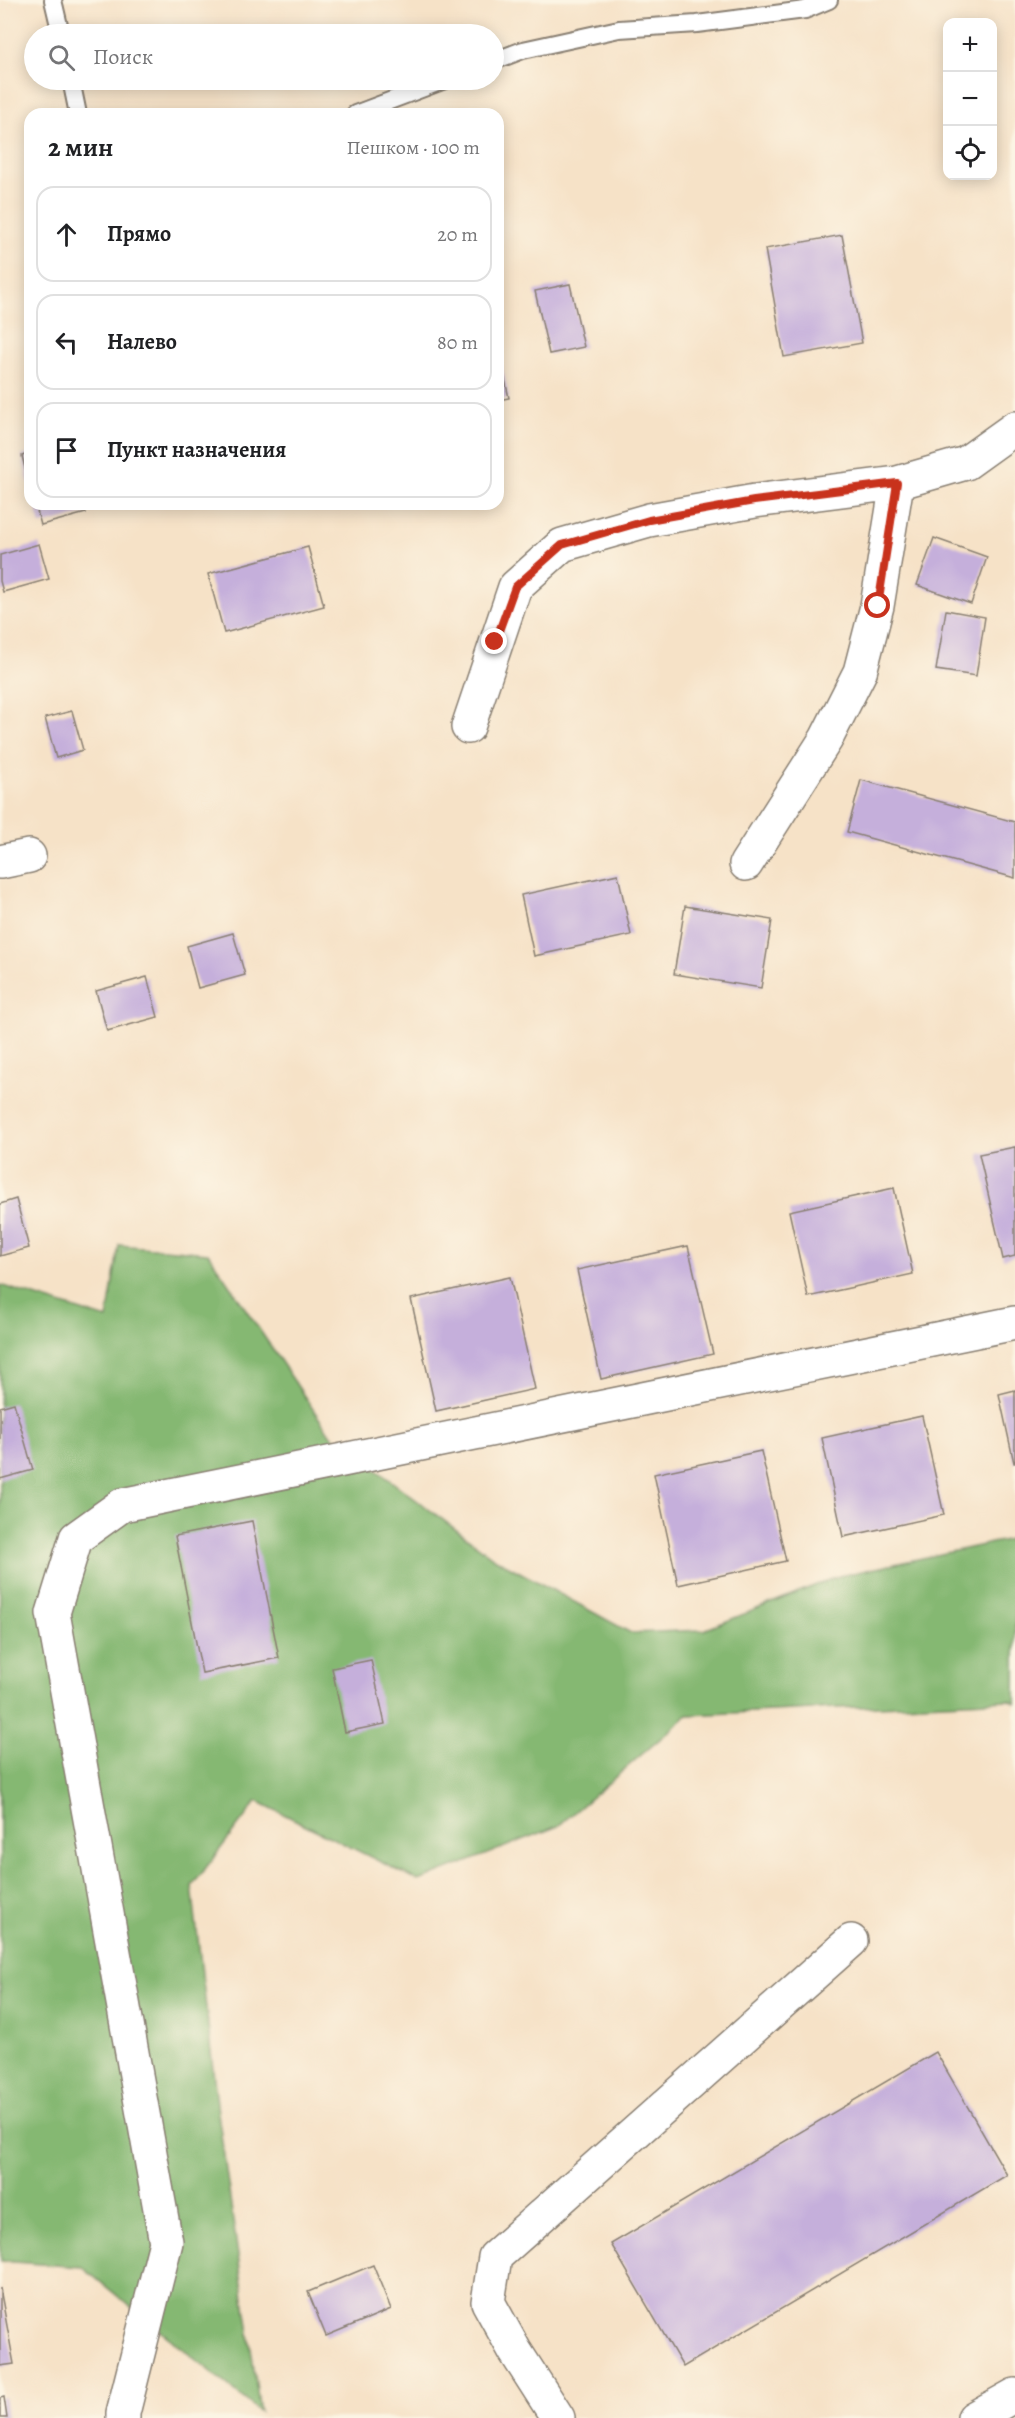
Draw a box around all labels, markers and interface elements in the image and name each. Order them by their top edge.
map controls [943,18,997,180]
button: + [943,18,997,72]
search box [24,24,504,90]
icon: search [45,41,78,74]
text: Поиск [93,42,153,72]
button: − [943,72,997,126]
button: locate [943,126,997,180]
text: 2 мин [48,130,113,165]
text: Пешком · 100 m [347,134,480,161]
icon: ahead [50,218,83,251]
text: Прямо [107,219,171,249]
text: 20 m [437,221,478,248]
icon: left [50,326,83,359]
text: Налево [107,327,177,357]
text: 80 m [437,329,478,356]
icon: arrive [50,434,83,467]
text: Пункт назначения [107,435,286,465]
route start [864,592,890,618]
route end [481,628,507,654]

